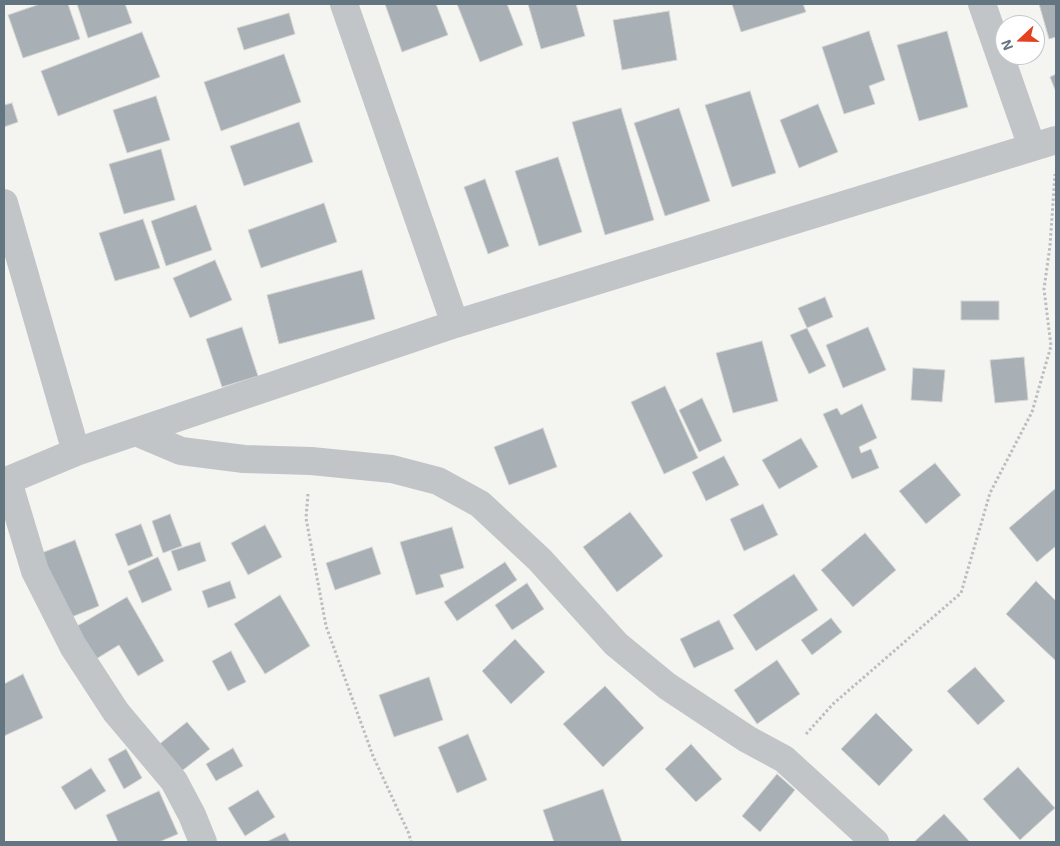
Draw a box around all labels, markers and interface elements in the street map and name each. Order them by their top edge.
north arrow [995,15,1045,65]
text: N [997,37,1016,53]

